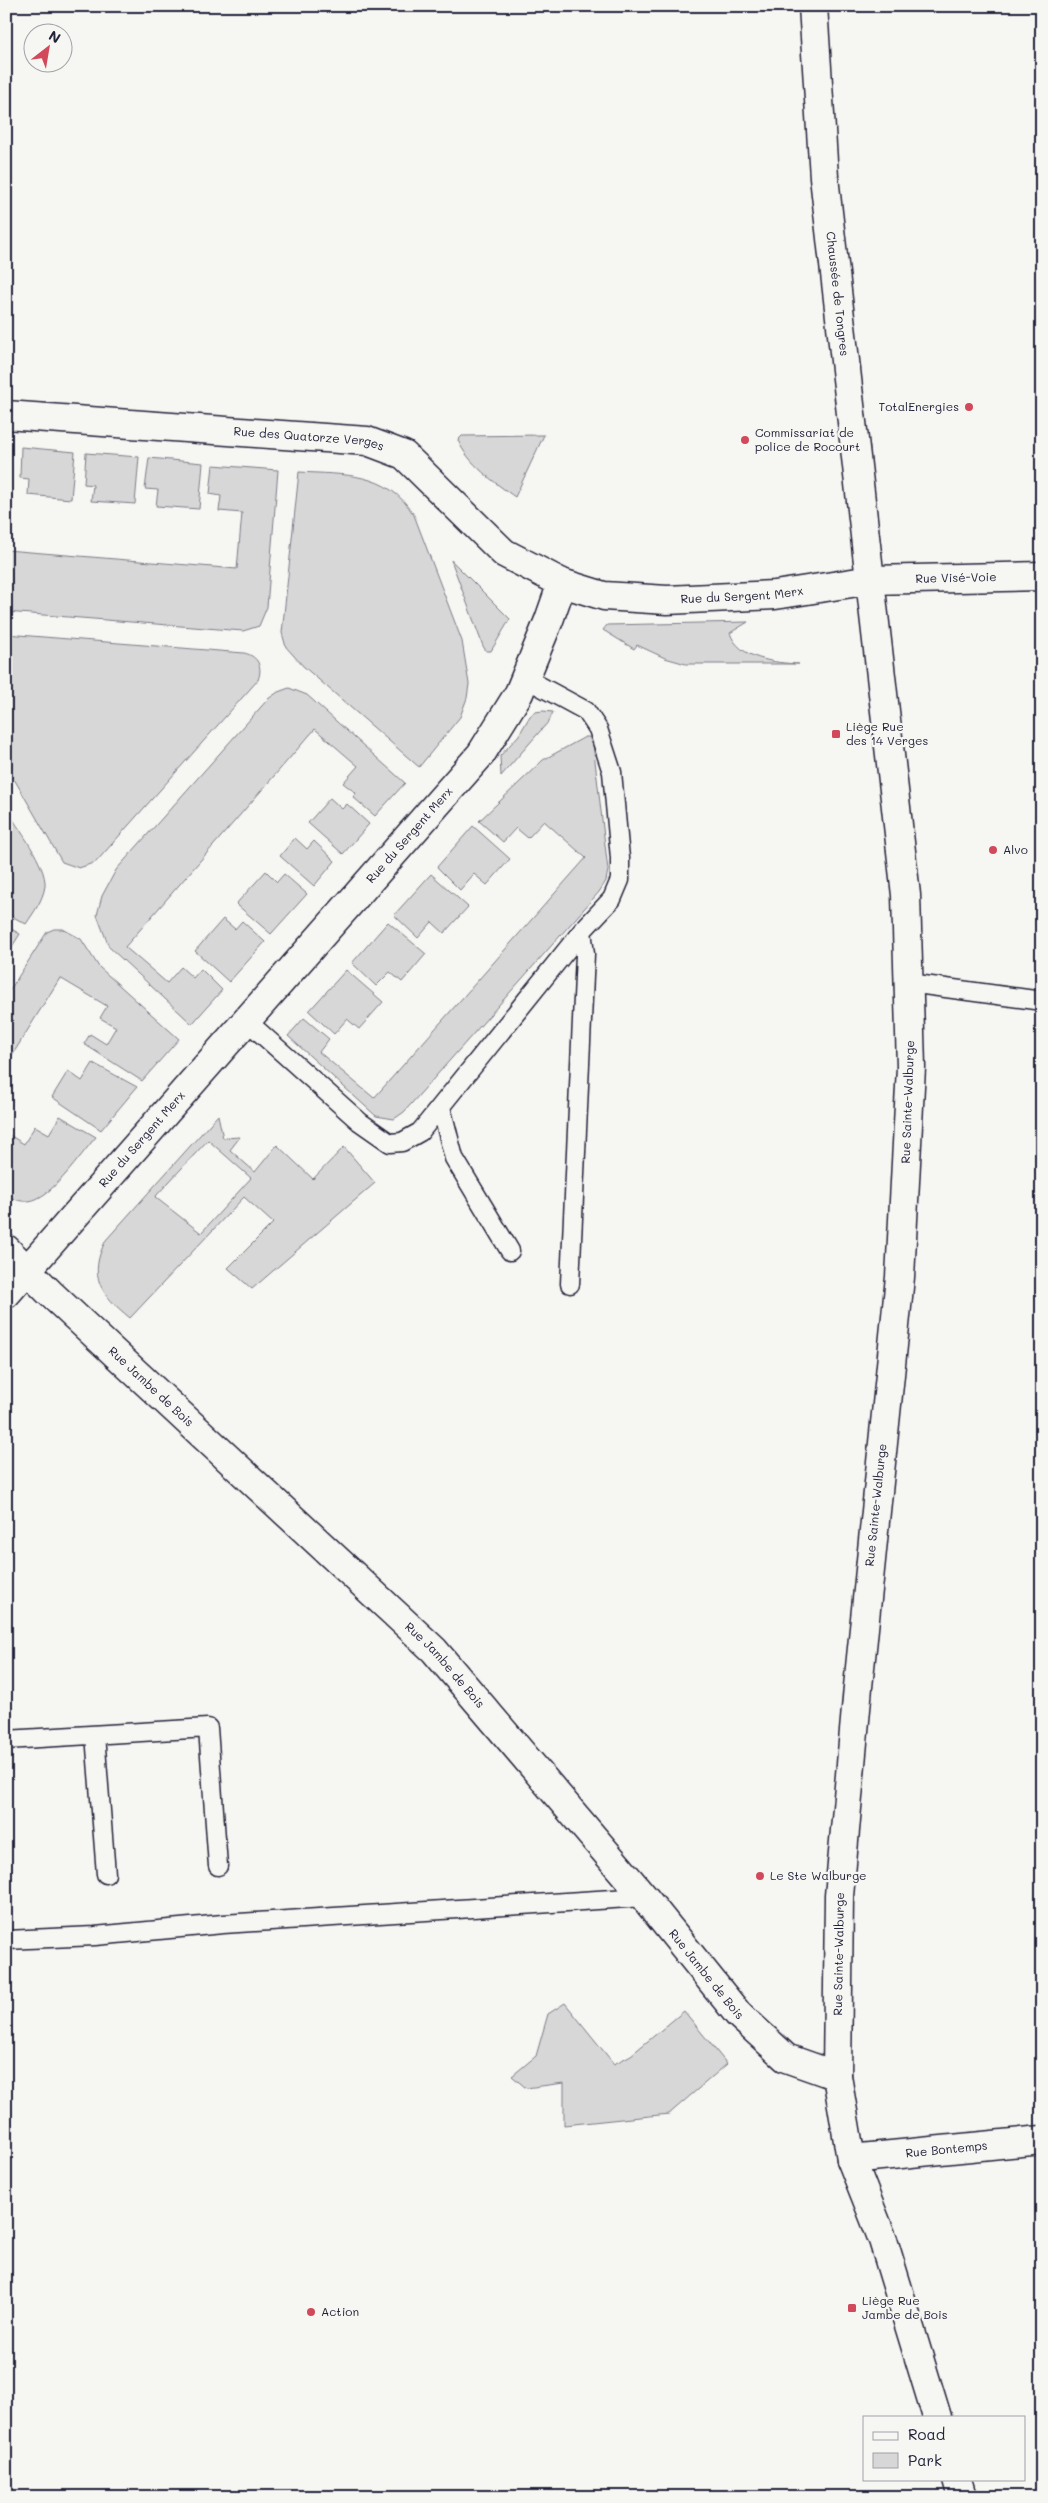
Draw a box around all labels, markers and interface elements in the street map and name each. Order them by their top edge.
north arrow [22,22,72,72]
text: N [45,26,64,47]
street label: Chaussée de Tongres [823,231,853,357]
place label: TotalEnergies [879,398,959,414]
marker: TotalEnergies [963,401,975,413]
street label: Rue des Quatorze Verges [233,422,387,454]
place label: Commissariat de police de Rocourt [755,424,860,454]
marker: Commissariat de police de Rocourt [739,434,751,446]
street label: Rue Visé-Voie [915,568,997,586]
street label: Rue du Sergent Merx [680,582,804,606]
place label: Liège Rue des 14 Verges [846,718,929,748]
marker: Liège Rue des 14 Verges [830,728,842,740]
street label: Rue du Sergent Merx [362,783,455,886]
place label: Alvo [1003,841,1028,857]
marker: Alvo [987,844,999,856]
street label: Rue Sainte-Walburge [897,1040,917,1164]
street label: Rue du Sergent Merx [95,1087,188,1190]
street label: Rue Jambe de Bois [105,1342,198,1430]
street label: Rue Sainte-Walburge [861,1443,889,1567]
street label: Rue Jambe de Bois [402,1618,489,1711]
place label: Le Ste Walburge [770,1867,867,1883]
marker: Le Ste Walburge [754,1870,766,1882]
street label: Rue Sainte-Walburge [829,1892,847,2016]
street label: Rue Jambe de Bois [666,1925,748,2022]
street label: Rue Bontemps [905,2136,988,2161]
place label: Liège Rue Jambe de Bois [862,2292,948,2322]
marker: Liège Rue Jambe de Bois [846,2302,858,2314]
place label: Action [321,2303,359,2319]
marker: Action [305,2306,317,2318]
legend [863,2416,1026,2480]
text: Road [908,2424,945,2444]
text: Park [908,2450,942,2470]

